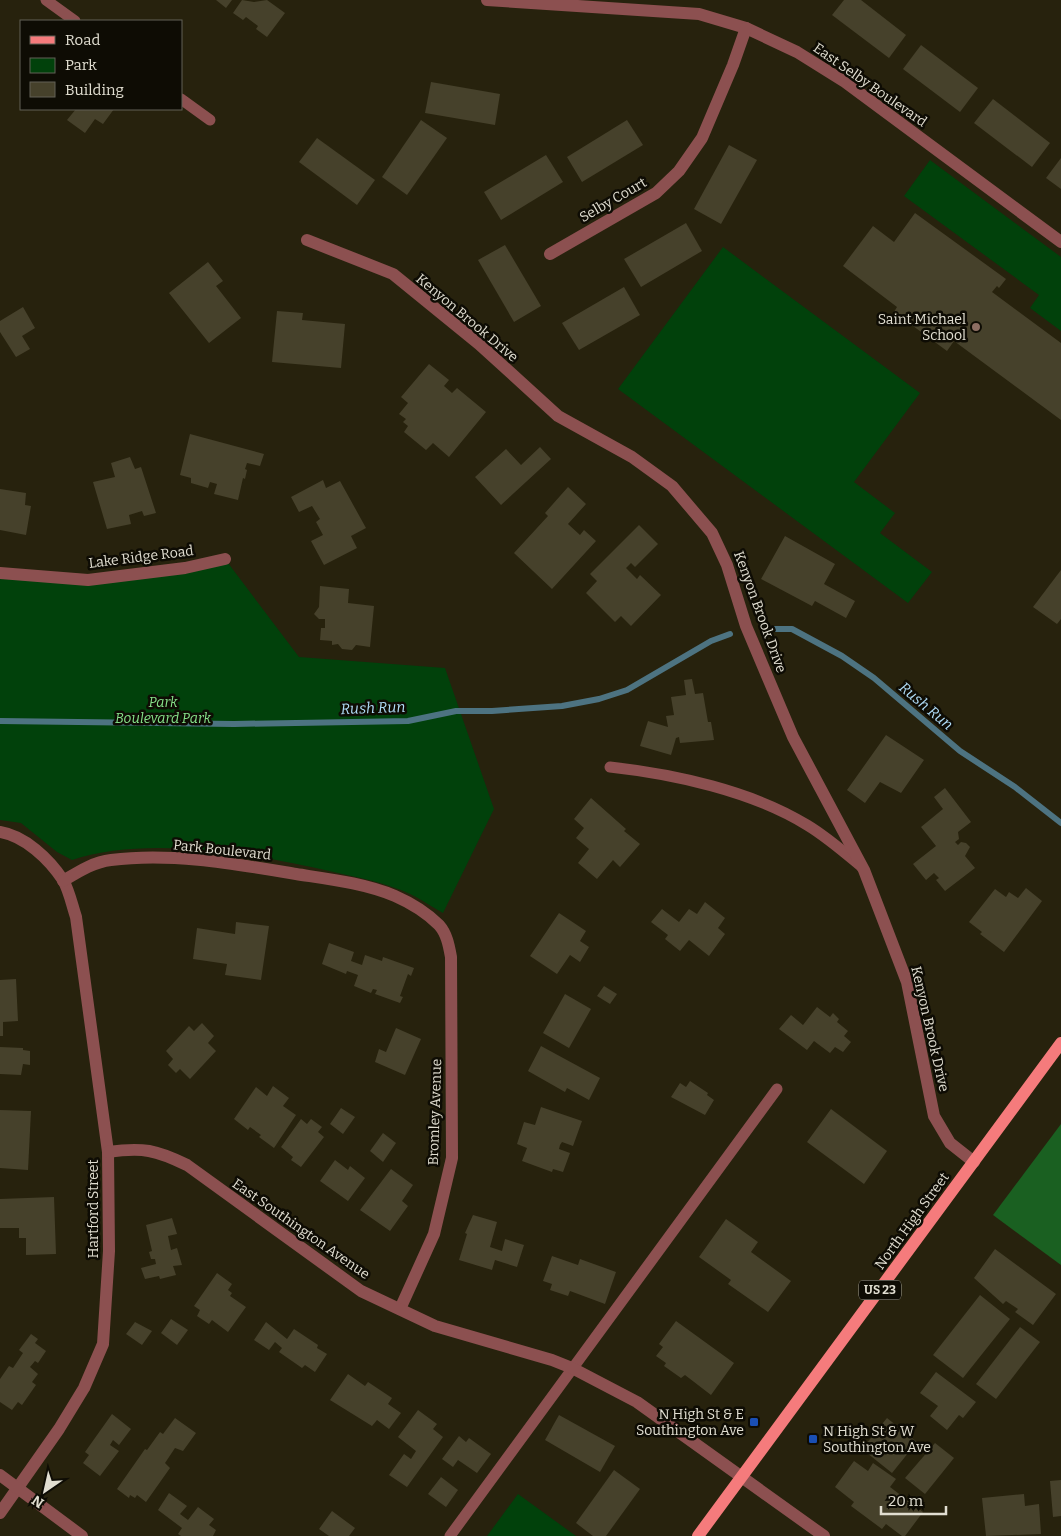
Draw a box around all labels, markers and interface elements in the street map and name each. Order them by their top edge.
legend [20,20,182,110]
text: Road [65,31,100,49]
street label: East Selby Boulevard [810,39,930,131]
text: Park [65,56,97,74]
text: Building [65,81,124,99]
street label: Selby Court [576,174,650,226]
street label: Kenyon Brook Drive [412,270,522,366]
place label: Saint Michael School [878,311,966,344]
marker: Saint Michael School [970,321,982,333]
street label: Lake Ridge Road [88,542,194,572]
street label: Kenyon Brook Drive [730,549,790,675]
water label: Rush Run [895,678,957,734]
park label: Park Boulevard Park [115,694,211,727]
water label: Rush Run [340,698,406,718]
street label: Park Boulevard [172,836,272,864]
street label: Kenyon Brook Drive [907,965,953,1093]
street label: Bromley Avenue [425,1058,445,1166]
street label: Hartford Street [85,1159,102,1259]
street label: North High Street [871,1169,953,1273]
street label: East Southington Avenue [229,1175,373,1283]
road number: US 23 [859,1280,901,1300]
place label: N High St & E Southington Ave [636,1406,744,1439]
marker: N High St & E Southington Ave [748,1416,760,1428]
place label: N High St & W Southington Ave [823,1423,931,1456]
marker: N High St & W Southington Ave [807,1433,819,1445]
north arrow [20,1466,70,1516]
scale bar [881,1484,946,1516]
text: N [29,1491,47,1511]
text: 20 m [888,1492,924,1510]

